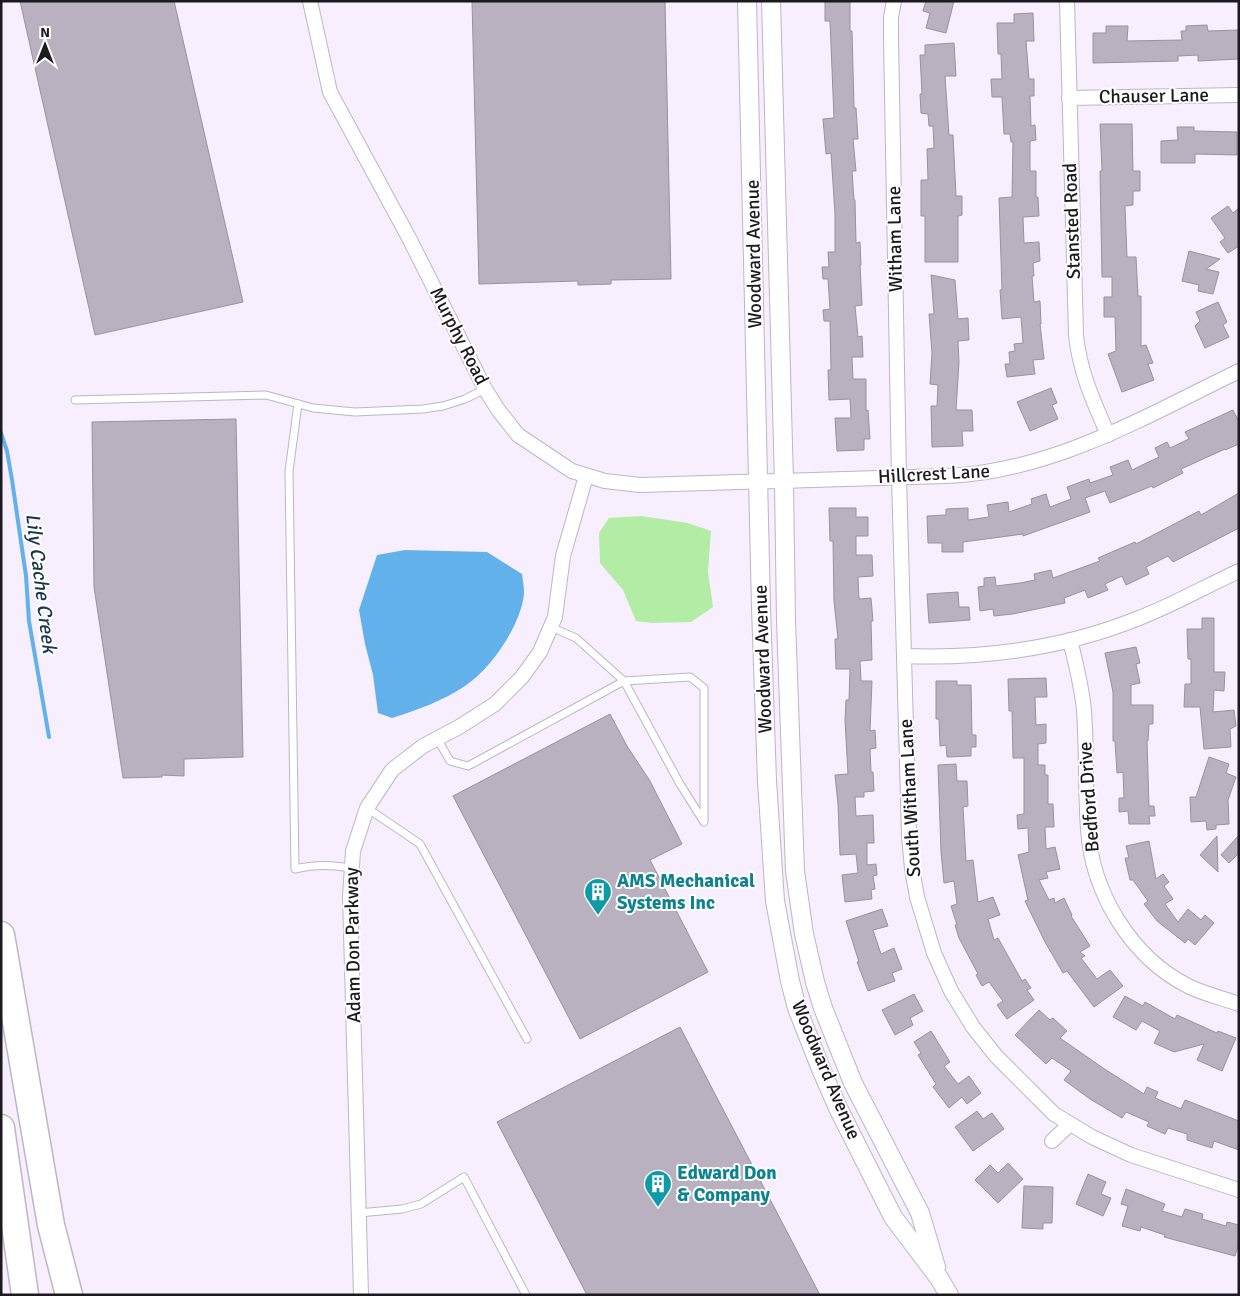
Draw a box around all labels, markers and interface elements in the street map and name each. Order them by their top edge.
north arrow [20,20,70,70]
text: N [40,24,50,41]
street label: Chauser Lane [1099,83,1209,109]
street label: Stansted Road [1058,162,1086,280]
street label: Woodward Avenue [741,179,767,329]
street label: Witham Lane [882,186,908,292]
street label: Murphy Road [424,283,494,389]
street label: Hillcrest Lane [877,459,991,489]
water label: Lily Cache Creek [20,512,62,656]
street label: Woodward Avenue [748,584,778,734]
street label: South Witham Lane [894,718,926,878]
street label: Bedford Drive [1073,741,1105,853]
street label: Adam Don Parkway [340,867,366,1023]
place label: AMS Mechanical Systems Inc [617,869,755,915]
building icon: AMS Mechanical Systems Inc [583,877,613,916]
street label: Woodward Avenue [786,997,866,1143]
place label: Edward Don & Company [677,1161,777,1207]
building icon: Edward Don & Company [643,1169,673,1208]

